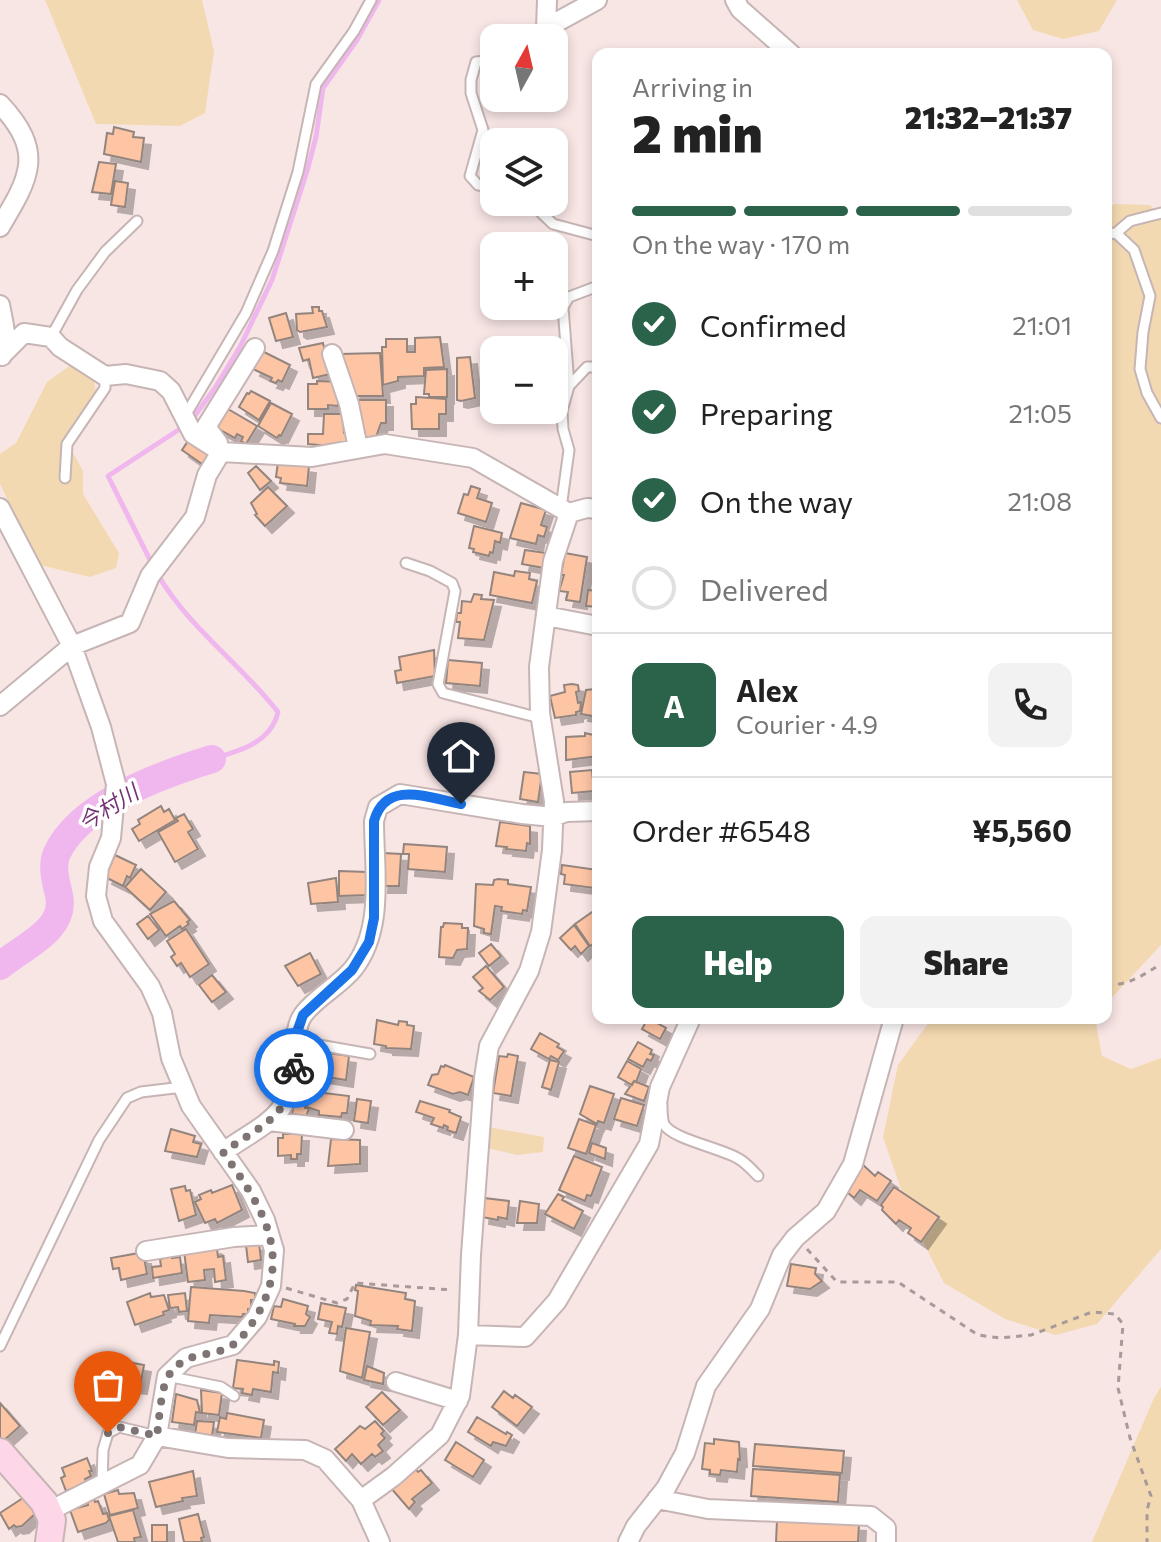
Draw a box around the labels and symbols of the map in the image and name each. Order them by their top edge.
north arrow [480,24,568,112]
pin [427,722,495,804]
water label: 今村川 [73,777,145,836]
courier [254,1028,334,1108]
pin [74,1351,142,1433]

